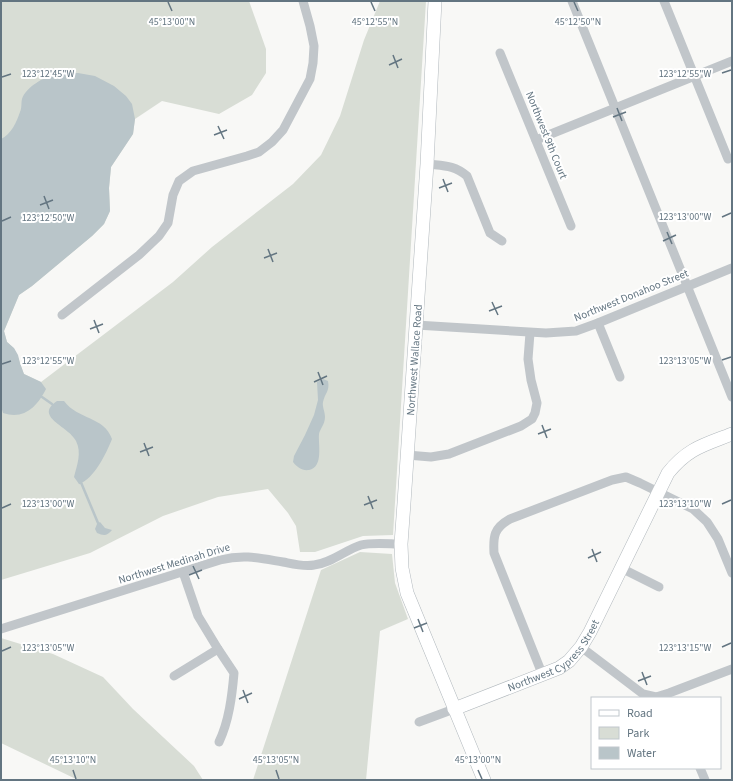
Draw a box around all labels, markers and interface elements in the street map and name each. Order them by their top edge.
text: 45°13'00"N [149,15,195,29]
text: 45°12'55"N [352,15,398,29]
text: 45°12'50"N [555,15,601,29]
text: 123°12'45"W [22,67,74,81]
text: 123°12'55"W [659,67,711,81]
street label: Northwest 9th Court [522,89,571,182]
text: 123°13'00"W [659,210,711,224]
text: 123°12'50"W [22,211,74,225]
street label: Northwest Donahoo Street [572,266,691,325]
street label: Northwest Wallace Road [403,304,426,416]
text: 123°12'55"W [22,354,74,368]
text: 123°13'05"W [659,354,711,368]
text: 123°13'00"W [22,497,74,511]
text: 123°13'10"W [659,497,711,511]
street label: Northwest Medinah Drive [116,539,232,588]
street label: Northwest Cypress Street [506,617,603,695]
text: 123°13'05"W [22,641,74,655]
text: 123°13'15"W [659,641,711,655]
legend [591,697,721,769]
text: Road [627,705,653,722]
text: Park [627,725,649,742]
text: Water [627,745,657,762]
text: 45°13'10"N [50,753,96,767]
text: 45°13'05"N [253,753,299,767]
text: 45°13'00"N [455,753,501,767]

